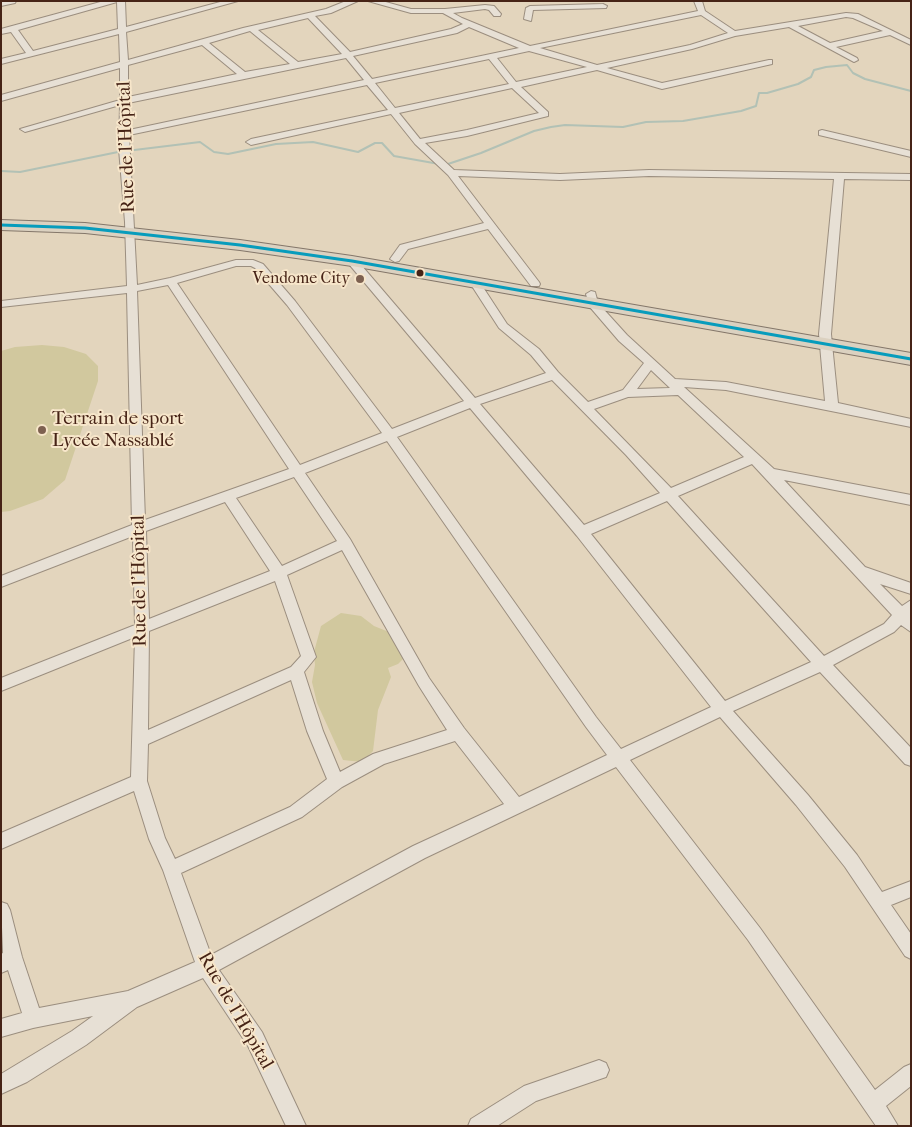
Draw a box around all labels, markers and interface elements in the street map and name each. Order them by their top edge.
street label: Rue de l'Hôpital [113,81,141,213]
unlabelled marker [415,268,425,278]
place label: Vendome City [253,269,350,289]
marker: Vendome City [354,273,366,285]
place label: Terrain de sport Lycée Nassablé [52,408,184,452]
marker: Terrain de sport Lycée Nassablé [36,424,48,436]
street label: Rue de l'Hôpital [127,515,153,647]
street label: Rue de l'Hôpital [192,948,278,1074]

